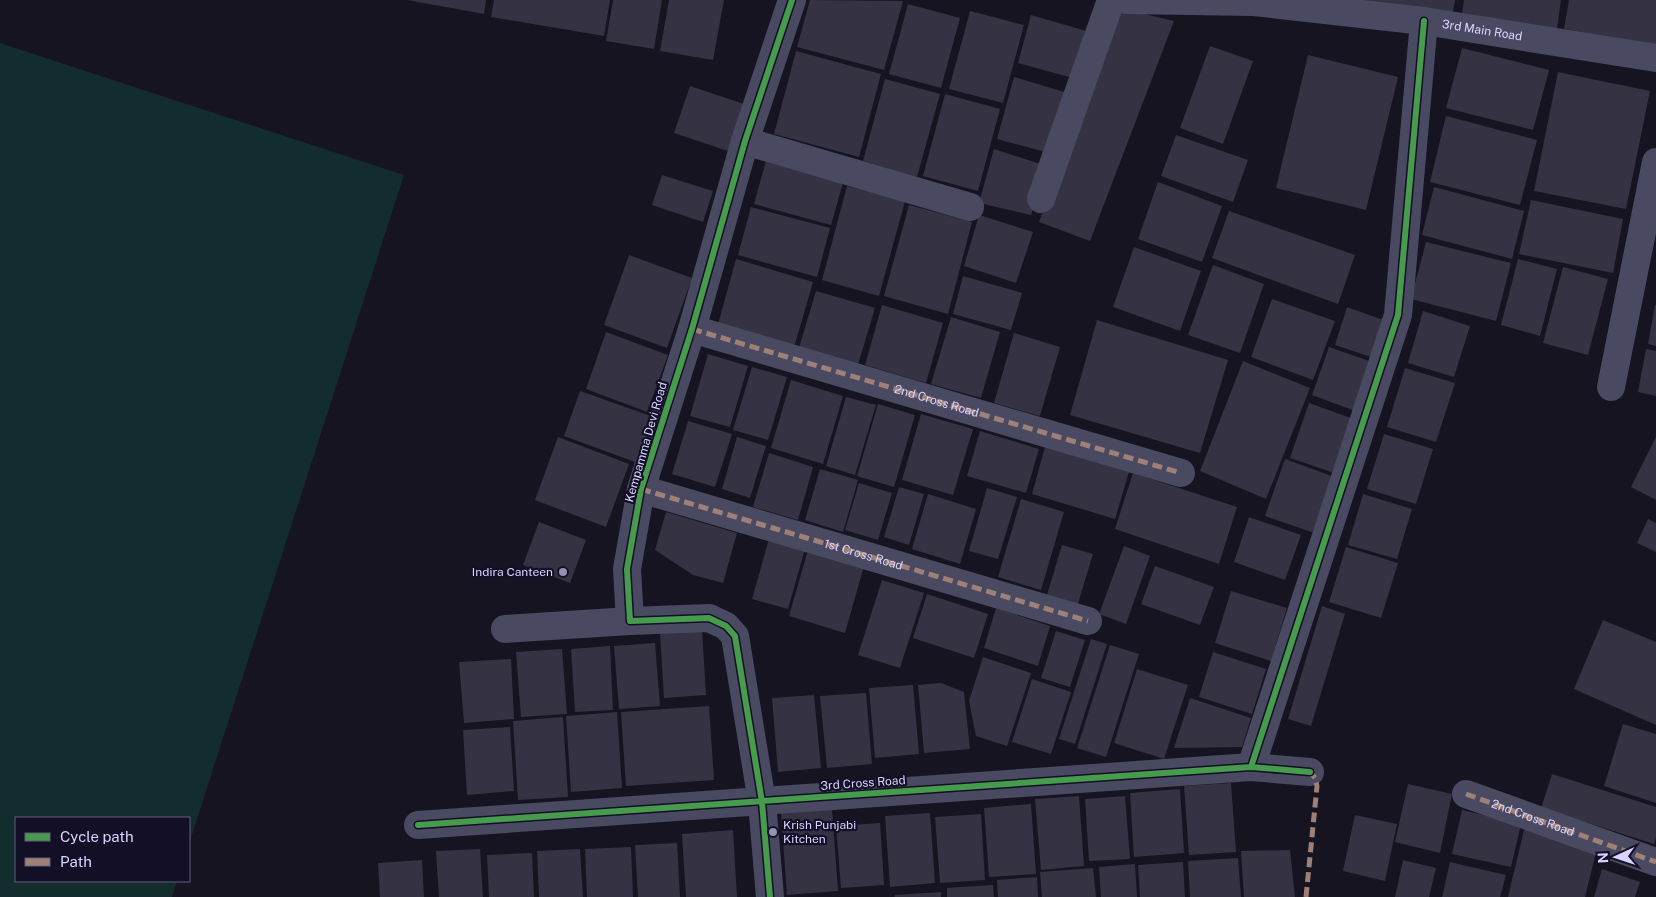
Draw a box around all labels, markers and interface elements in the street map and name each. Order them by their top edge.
street label: 3rd Main Road [1441,17,1523,44]
street label: Kempamma Devi Road [622,380,670,504]
street label: 2nd Cross Road [893,382,980,420]
street label: 1st Cross Road [822,536,905,573]
place label: Indira Canteen [472,565,553,579]
marker: Indira Canteen [557,566,569,578]
street label: 3rd Cross Road [820,773,906,793]
street label: 2nd Cross Road [1489,797,1576,839]
legend [15,817,190,882]
place label: Krish Punjabi Kitchen [783,818,856,846]
marker: Krish Punjabi Kitchen [767,826,779,838]
text: Cycle path [60,828,134,845]
north arrow [1591,832,1641,882]
text: N [1595,852,1611,864]
text: Path [60,853,92,870]

